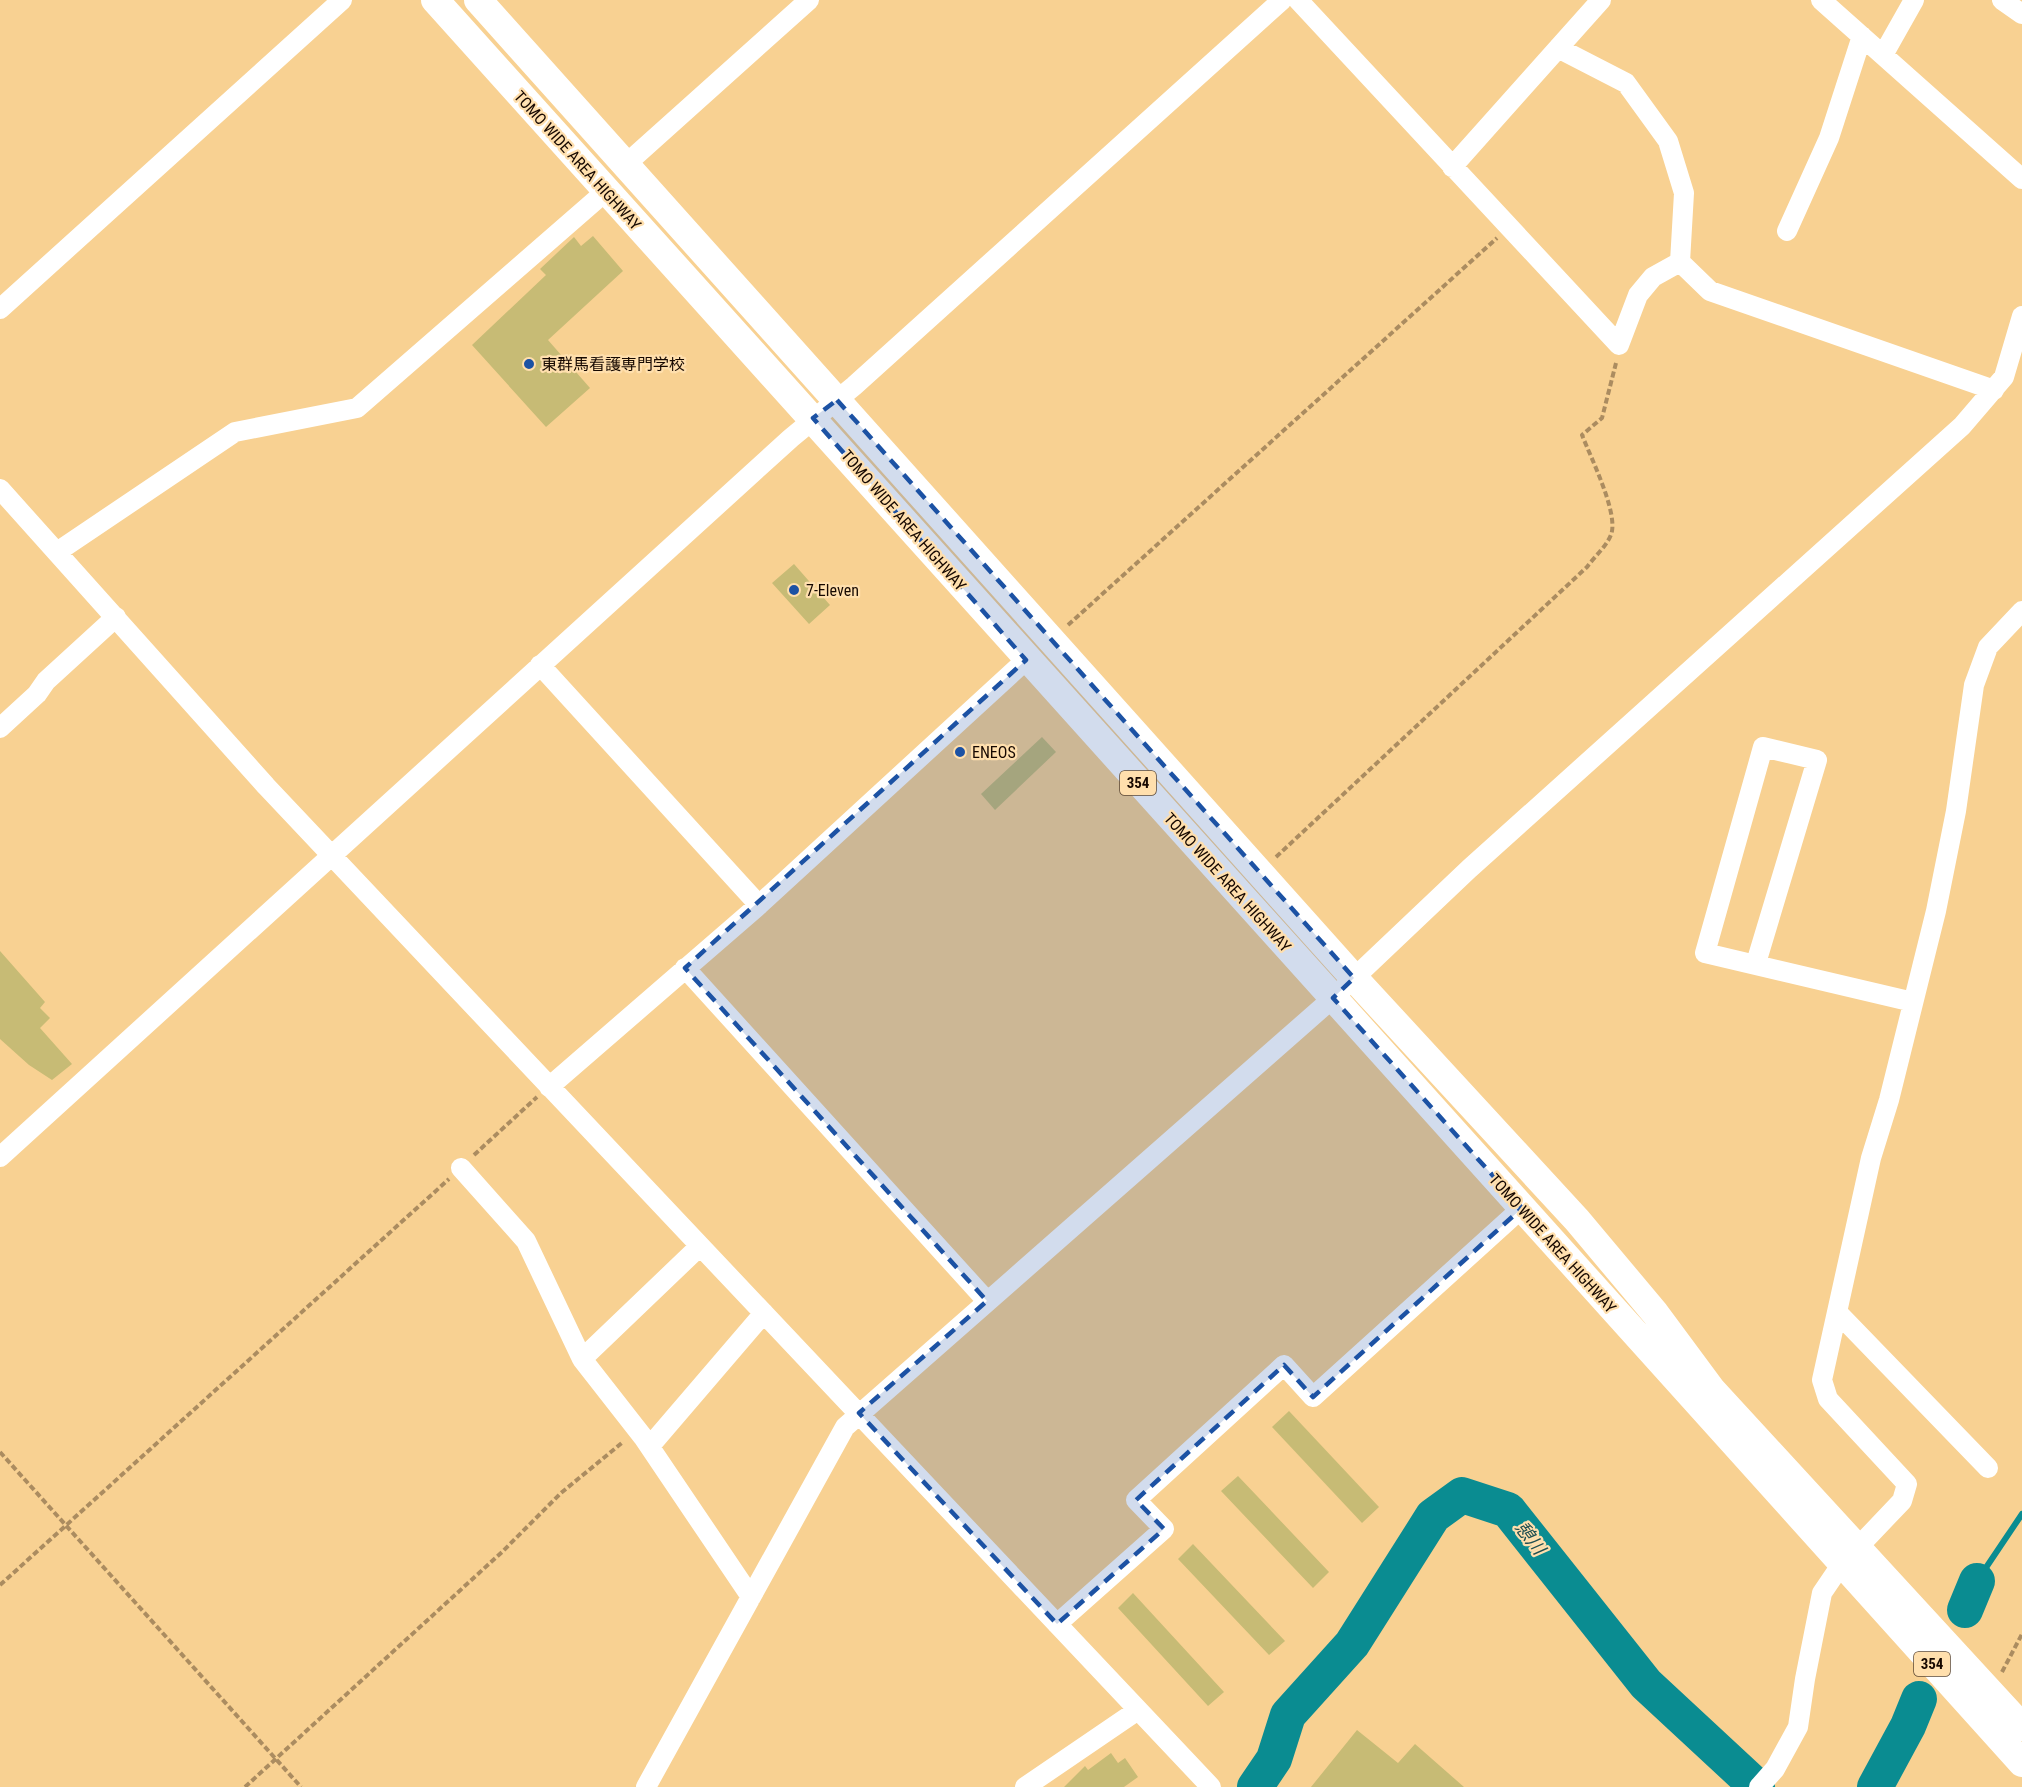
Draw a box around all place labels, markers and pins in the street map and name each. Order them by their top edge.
place label: 東群馬看護専門学校 [541,355,685,374]
marker: 東群馬看護専門学校 [522,357,536,371]
place label: 7-Eleven [806,581,859,600]
marker: 7-Eleven [787,583,801,597]
place label: ENEOS [972,743,1016,762]
marker: ENEOS [953,745,967,759]

